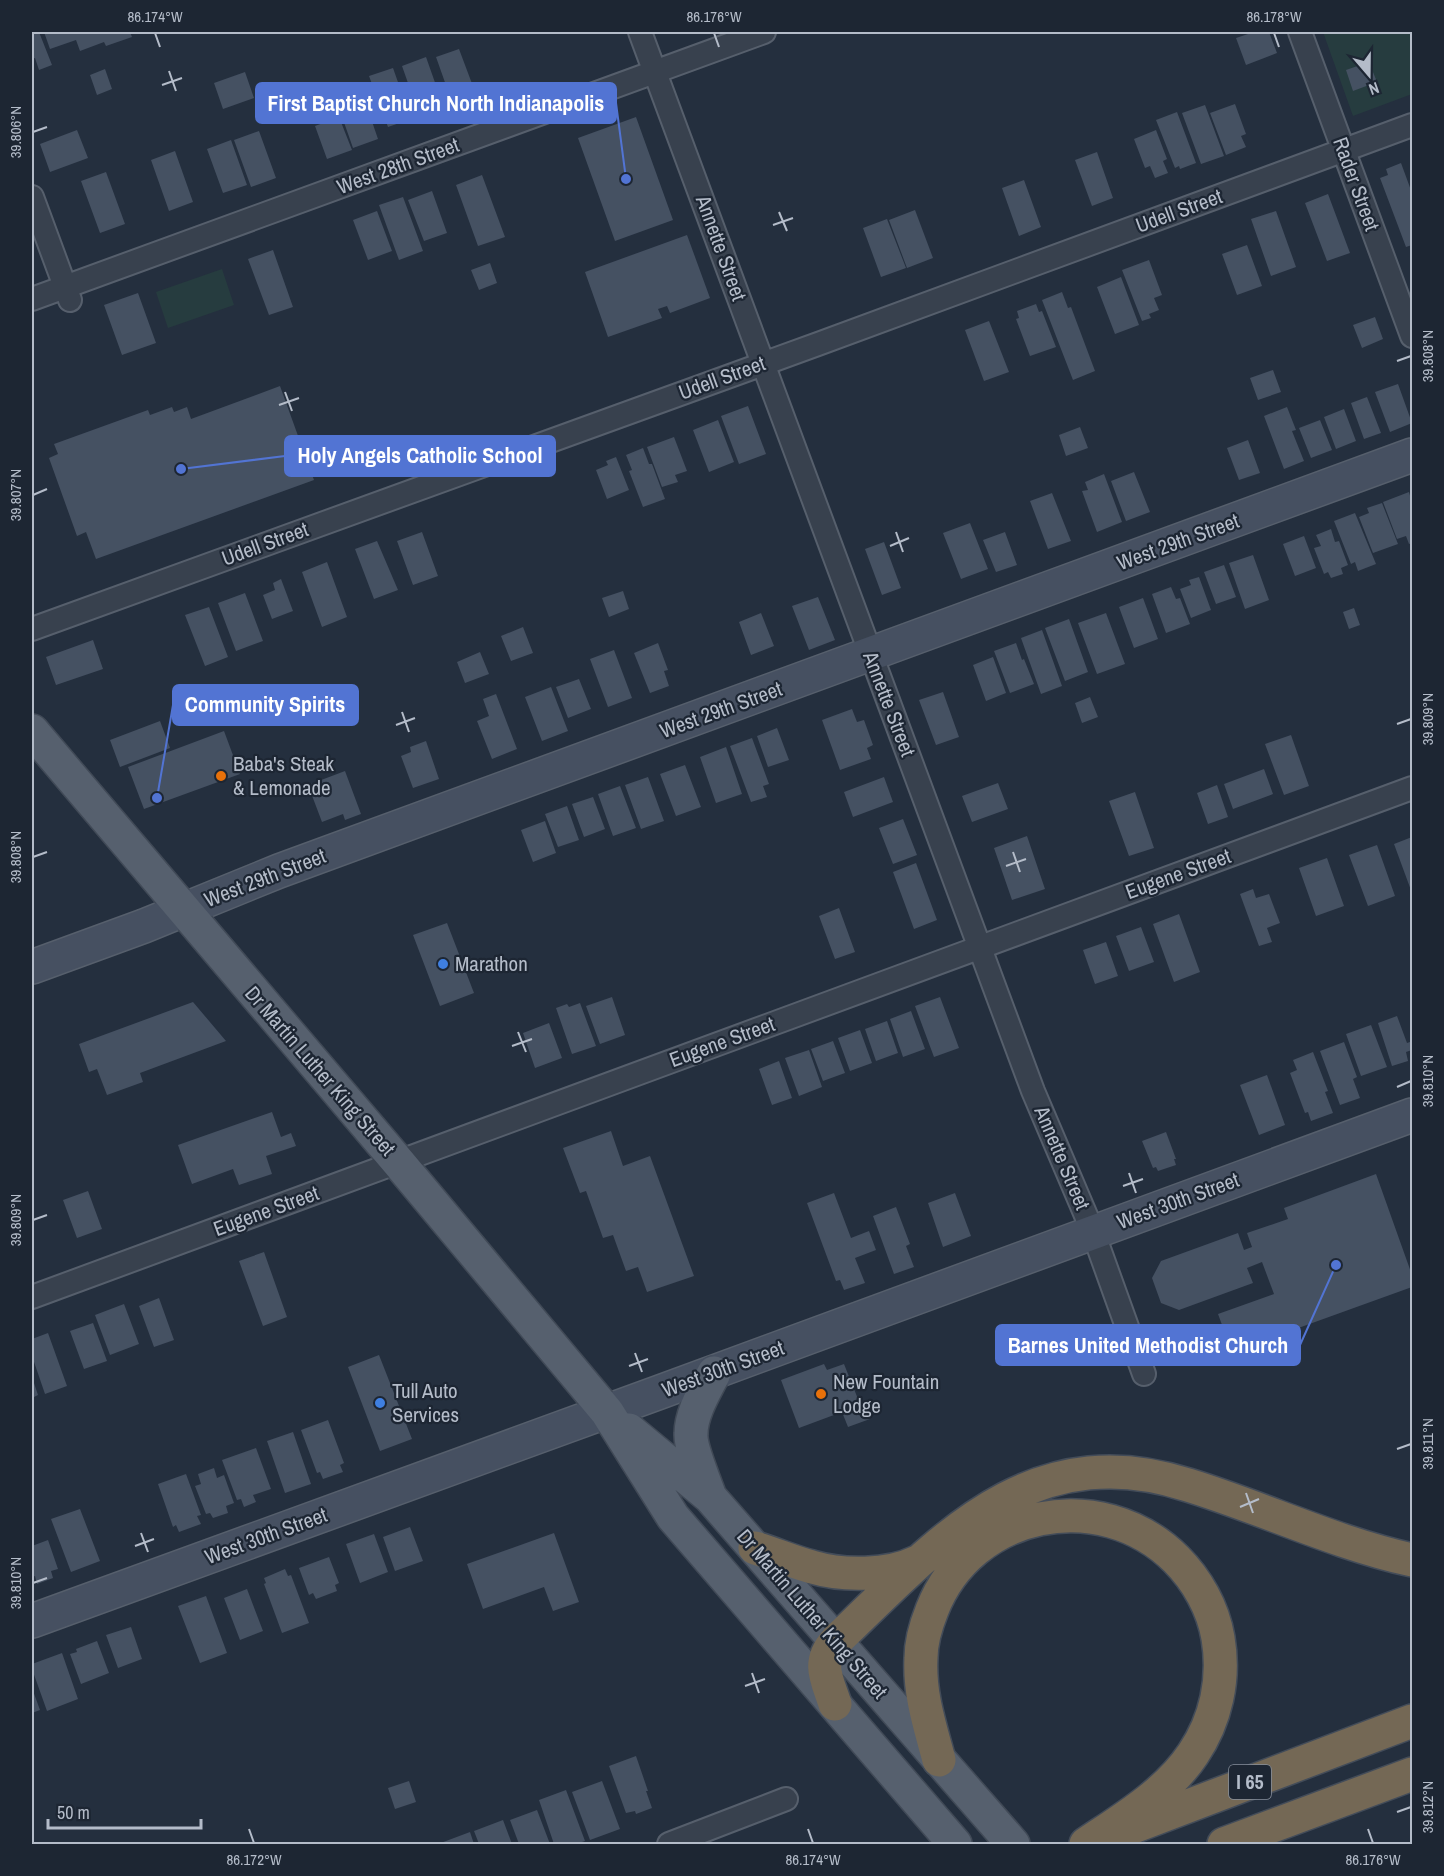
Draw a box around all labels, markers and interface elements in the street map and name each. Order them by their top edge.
text: 86.174°W [127,6,183,27]
text: 86.176°W [686,6,742,27]
text: 86.178°W [1246,6,1302,27]
north arrow [1339,45,1399,105]
text: N [1366,77,1382,101]
callout: First Baptist Church North Indianapolis [256,83,616,123]
text: First Baptist Church North Indianapolis [268,88,604,118]
text: 39.806°N [5,106,26,158]
street label: West 28th Street [333,130,463,201]
street label: Rader Street [1326,133,1387,235]
street label: Udell Street [1132,181,1226,240]
street label: Annette Street [689,190,754,305]
text: 39.808°N [1417,330,1438,382]
street label: Udell Street [675,348,769,407]
callout: Holy Angels Catholic School [285,436,555,476]
text: Holy Angels Catholic School [298,440,542,470]
text: 39.807°N [5,469,26,521]
street label: West 29th Street [1113,506,1243,577]
street label: Udell Street [218,514,312,573]
street label: Annette Street [856,646,923,761]
street label: West 29th Street [656,674,786,745]
callout: Community Spirits [173,685,358,725]
text: Community Spirits [185,689,345,719]
text: 39.809°N [1417,693,1438,745]
place label: Baba's Steak & Lemonade [233,749,334,802]
marker: Baba's Steak & Lemonade [214,769,228,783]
text: 39.808°N [5,831,26,883]
street label: West 29th Street [200,841,330,914]
street label: Eugene Street [1121,841,1235,906]
place label: Marathon [455,949,528,978]
marker: Marathon [436,957,450,971]
street label: Dr Martin Luther King Street [238,980,402,1162]
street label: Eugene Street [665,1009,779,1074]
text: 39.810°N [1417,1055,1438,1107]
street label: Annette Street [1027,1101,1097,1214]
street label: West 30th Street [1113,1165,1243,1236]
street label: Eugene Street [209,1178,323,1243]
text: 39.809°N [5,1194,26,1246]
callout: Barnes United Methodist Church [996,1325,1300,1365]
text: Barnes United Methodist Church [1008,1330,1288,1360]
street label: West 30th Street [658,1333,788,1404]
place label: New Fountain Lodge [833,1367,939,1420]
place label: Tull Auto Services [392,1376,459,1429]
marker: New Fountain Lodge [814,1387,828,1401]
marker: Tull Auto Services [373,1396,387,1410]
text: 39.811°N [1417,1418,1438,1470]
street label: West 30th Street [201,1500,331,1571]
street label: Dr Martin Luther King Street [730,1523,894,1705]
text: 39.810°N [5,1557,26,1609]
road number: I 65 [1229,1765,1271,1799]
text: 39.812°N [1417,1781,1438,1833]
scale bar [48,1792,201,1830]
text: 50 m [57,1800,90,1825]
text: 86.172°W [226,1849,282,1870]
text: 86.174°W [785,1849,841,1870]
text: 86.176°W [1345,1849,1401,1870]

